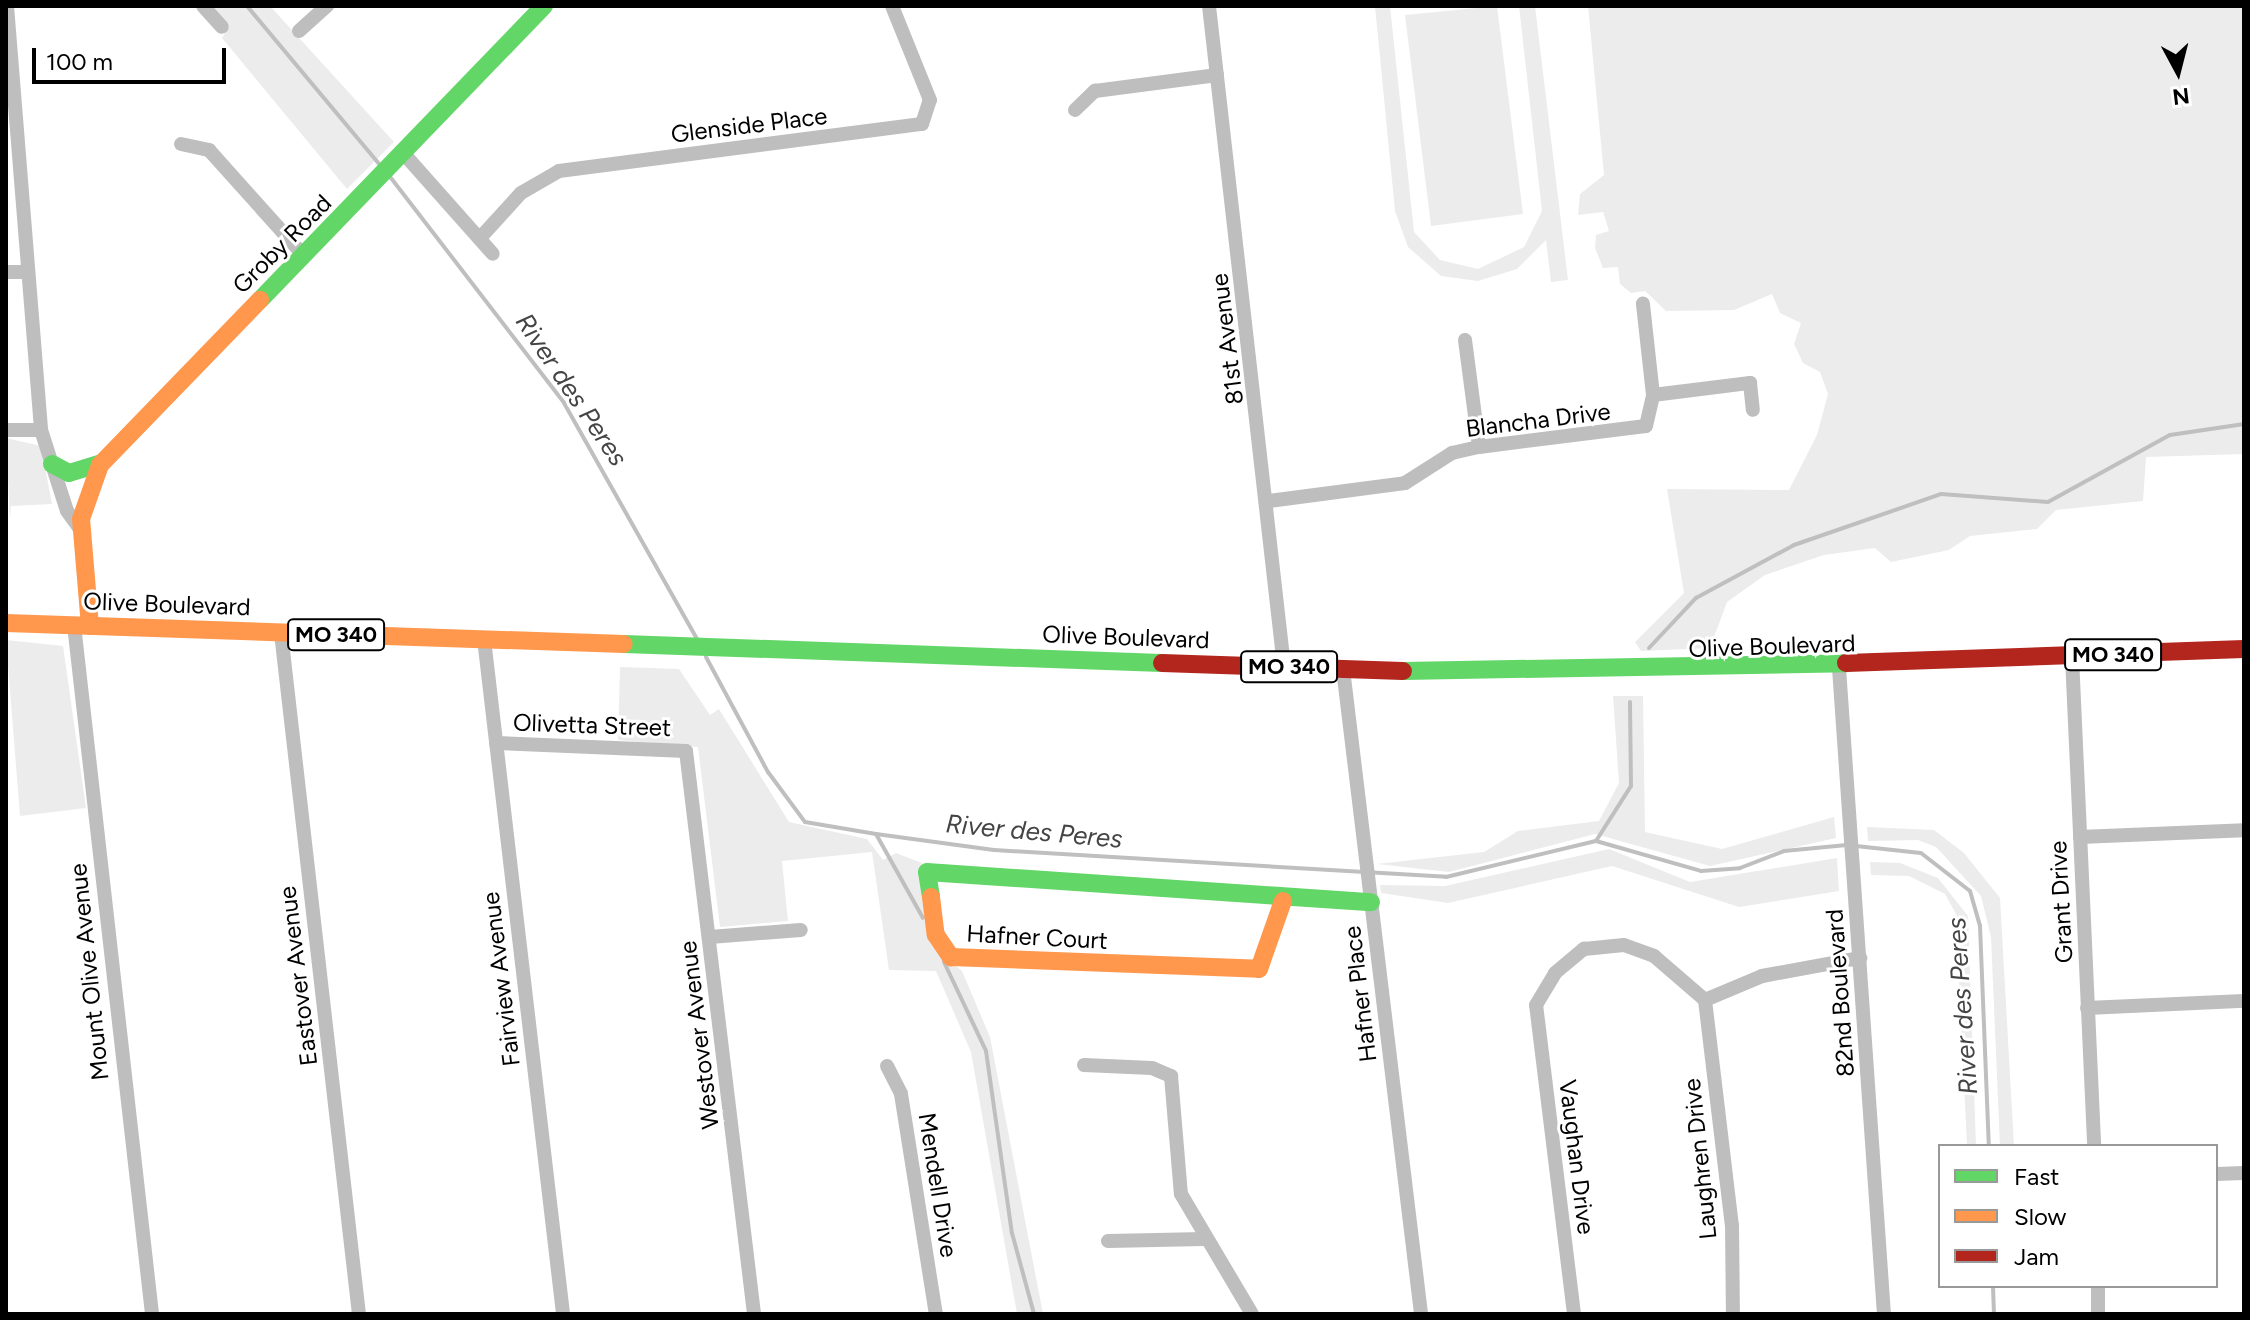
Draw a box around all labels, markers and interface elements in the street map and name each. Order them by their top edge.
scale bar [36,32,230,82]
north arrow [2138,32,2218,112]
text: 100 m [46,47,113,76]
text: N [2171,82,2191,111]
street label: Glenside Place [669,101,829,149]
street label: Groby Road [227,189,337,299]
street label: 81st Avenue [1205,272,1249,406]
water label: River des Peres [508,308,634,472]
street label: Blancha Drive [1464,397,1612,443]
street label: Olive Boulevard [83,587,251,621]
road number: MO 340 [286,617,386,653]
street label: Olive Boulevard [1042,620,1210,654]
street label: Olive Boulevard [1688,629,1856,663]
road number: MO 340 [2063,637,2163,673]
road number: MO 340 [1239,649,1339,685]
street label: Olivetta Street [512,708,672,742]
water label: River des Peres [944,809,1124,855]
street label: Grant Drive [2043,840,2079,964]
street label: Mount Olive Avenue [63,862,115,1082]
street label: Eastover Avenue [273,885,323,1067]
street label: Fairview Avenue [476,890,526,1068]
street label: 82nd Boulevard [1820,908,1860,1078]
water label: River des Peres [1941,916,1985,1096]
street label: Hafner Court [966,919,1108,955]
street label: Hafner Place [1337,924,1383,1064]
street label: Westover Avenue [673,939,725,1131]
street label: Laughren Drive [1677,1077,1723,1241]
street label: Vaughan Drive [1553,1078,1601,1236]
street label: Mendell Drive [912,1111,964,1259]
legend [1938,1144,2218,1288]
text: Fast [2014,1162,2059,1191]
text: Slow [2014,1202,2066,1231]
text: Jam [2014,1242,2059,1271]

